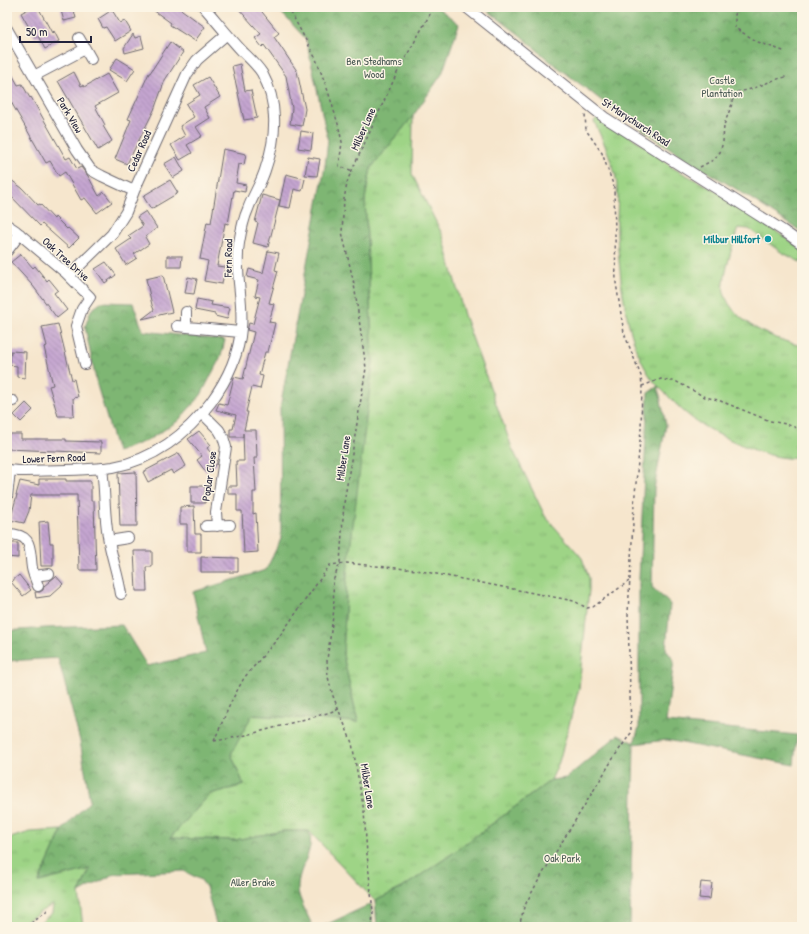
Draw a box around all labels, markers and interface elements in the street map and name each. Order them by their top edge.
scale bar [20,18,91,44]
text: 50 m [26,23,47,40]
park label: Ben Stedhams Wood [346,54,402,81]
park label: Castle Plantation [701,73,743,100]
street label: Park View [54,95,86,135]
street label: St Marychurch Road [599,95,673,150]
street label: Milber Lane [347,105,379,153]
street label: Cedar Road [124,128,155,174]
place label: Milbur Hillfort [704,232,761,246]
street label: Oak Tree Drive [39,234,93,284]
marker: Milbur Hillfort [763,234,773,244]
street label: Fern Road [221,238,235,278]
street label: Milber Lane [333,434,354,482]
street label: Poplar Close [199,449,220,502]
street label: Lower Fern Road [22,450,86,466]
street label: Milber Lane [358,762,379,810]
park label: Oak Park [544,851,580,865]
park label: Aller Brake [231,875,276,889]

